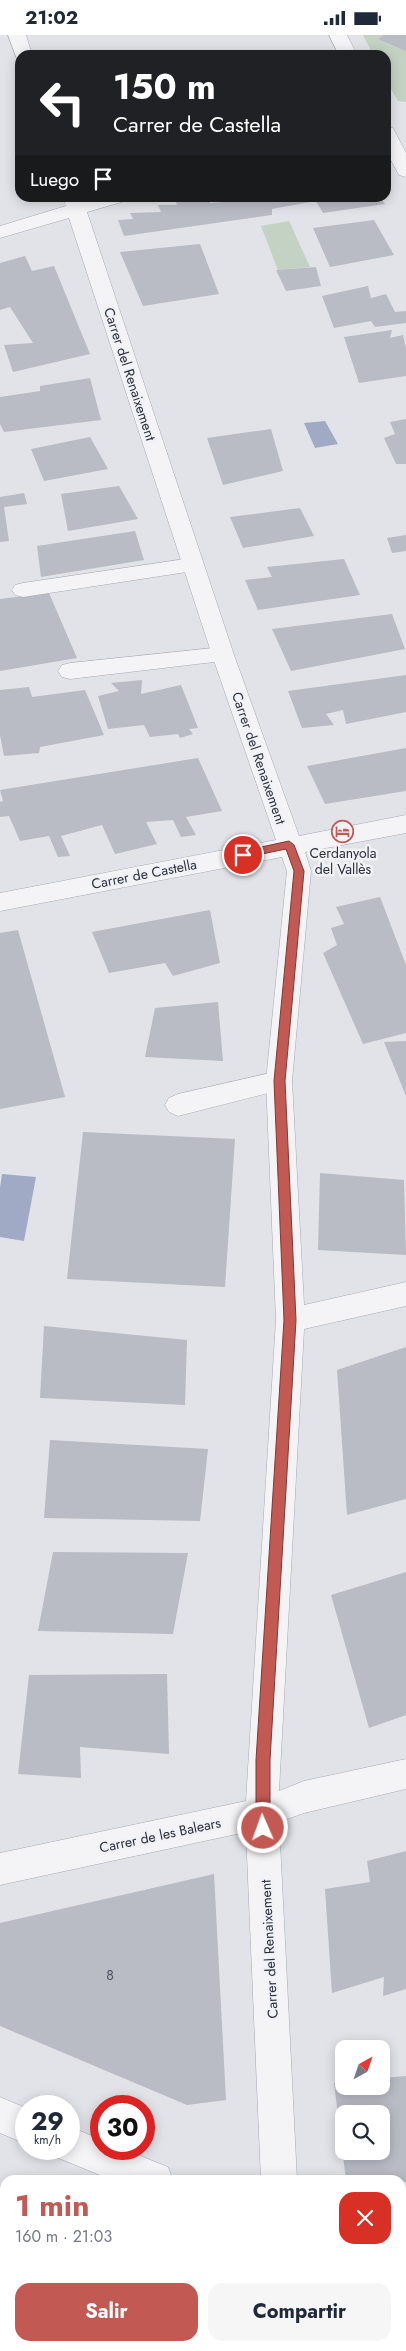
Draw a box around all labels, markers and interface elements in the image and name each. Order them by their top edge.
text: 21:02 [25,4,78,31]
text: 150 m [113,62,216,112]
icon: left [30,70,95,135]
text: Carrer de Castella [113,108,281,140]
icon: arrive [89,165,117,193]
text: Luego [30,166,79,193]
street label: Carrer del Renaixement [99,305,161,444]
street label: Carrer del Renaixement [227,689,291,828]
hotel icon: Cerdanyola del Vallès [331,819,355,843]
pin [222,834,264,876]
icon: arrive [229,841,257,869]
place label: Cerdanyola del Vallès [309,843,377,879]
street label: Carrer de Castella [90,854,198,894]
position arrow [236,1801,288,1853]
street label: Carrer de les Balears [97,1812,223,1858]
street label: Carrer del Renaixement [255,1878,283,2019]
house number: 8 [106,1965,114,1985]
north arrow [335,2040,390,2095]
map controls [335,2040,390,2160]
speed limit sign: 30 [90,2095,155,2160]
text: 29 [31,2103,64,2139]
button: search [335,2105,390,2160]
text: km/h [34,2131,61,2149]
text: 1 min [15,2184,89,2227]
button: close [339,2192,391,2244]
text: 160 m · 21:03 [15,2225,112,2248]
button: Salir [15,2283,198,2341]
button: Compartir [208,2283,391,2341]

